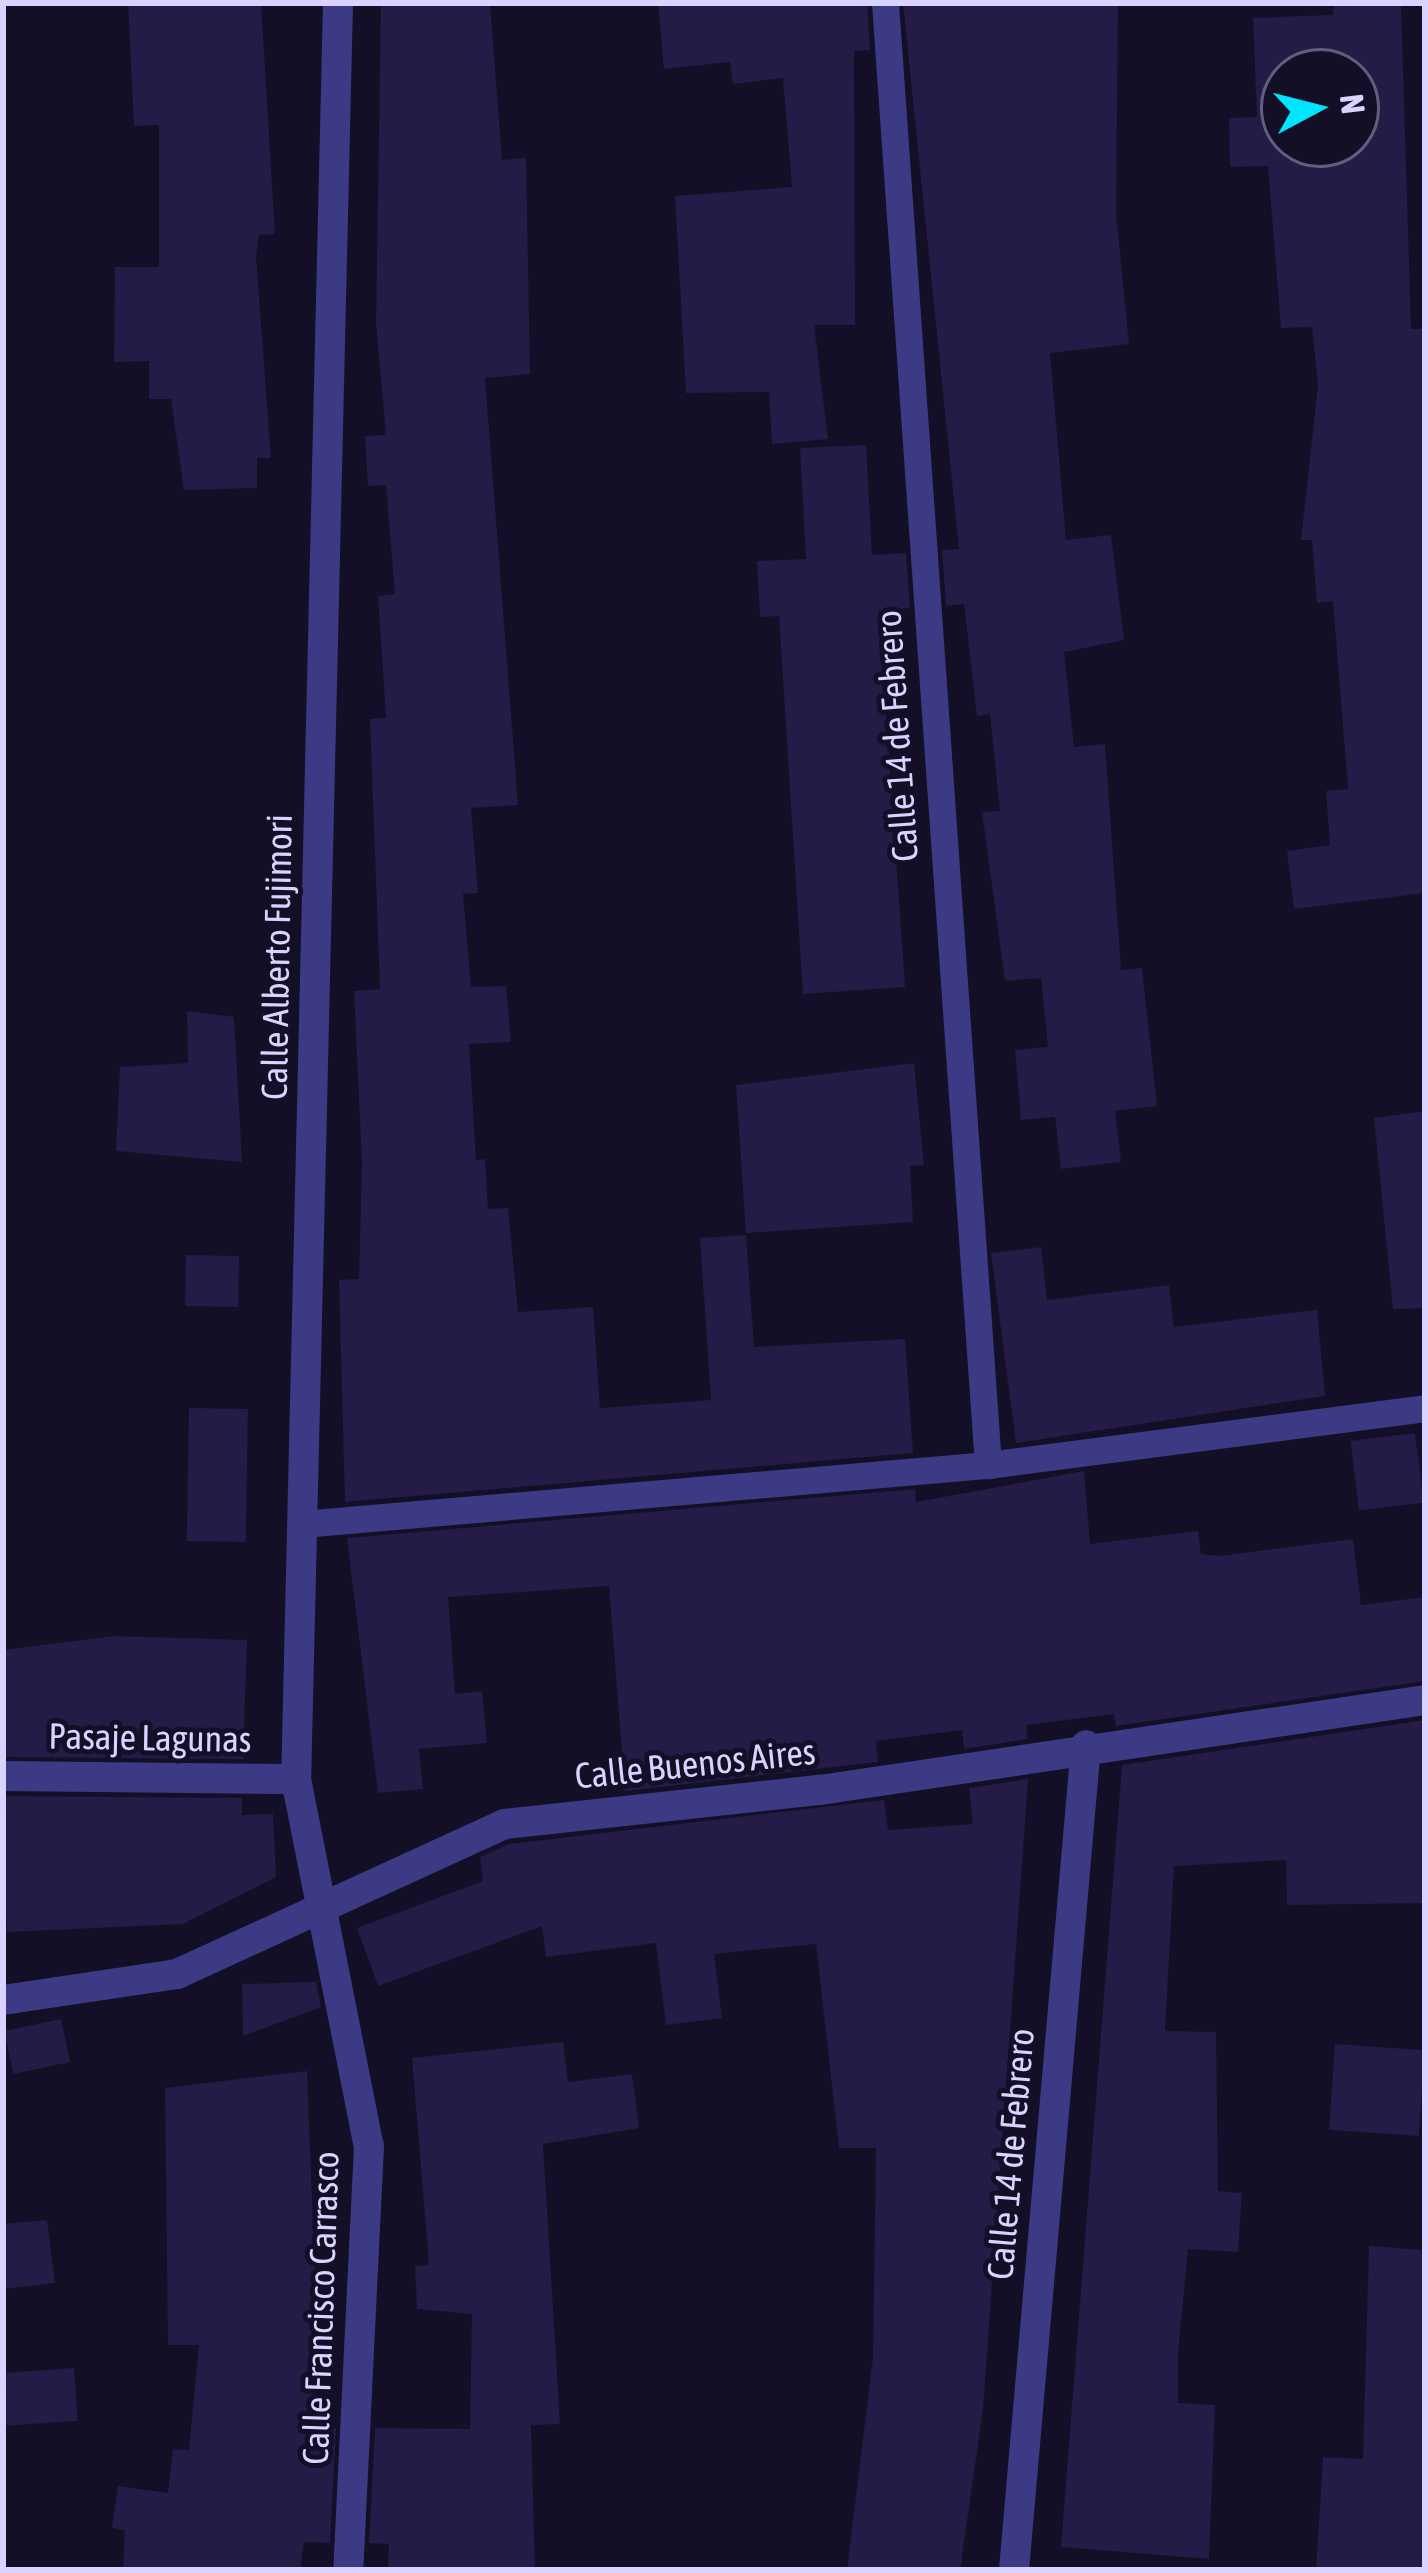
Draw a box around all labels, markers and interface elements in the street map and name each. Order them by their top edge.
north arrow [1260,48,1380,168]
text: N [1333,92,1373,116]
street label: Calle 14 de Febrero [867,609,927,863]
street label: Calle Alberto Fujimori [253,814,301,1100]
street label: Pasaje Lagunas [48,1715,252,1761]
street label: Calle Buenos Aires [573,1730,817,1798]
street label: Calle 14 de Febrero [979,2027,1043,2281]
street label: Calle Francisco Carrasco [294,2151,348,2465]

